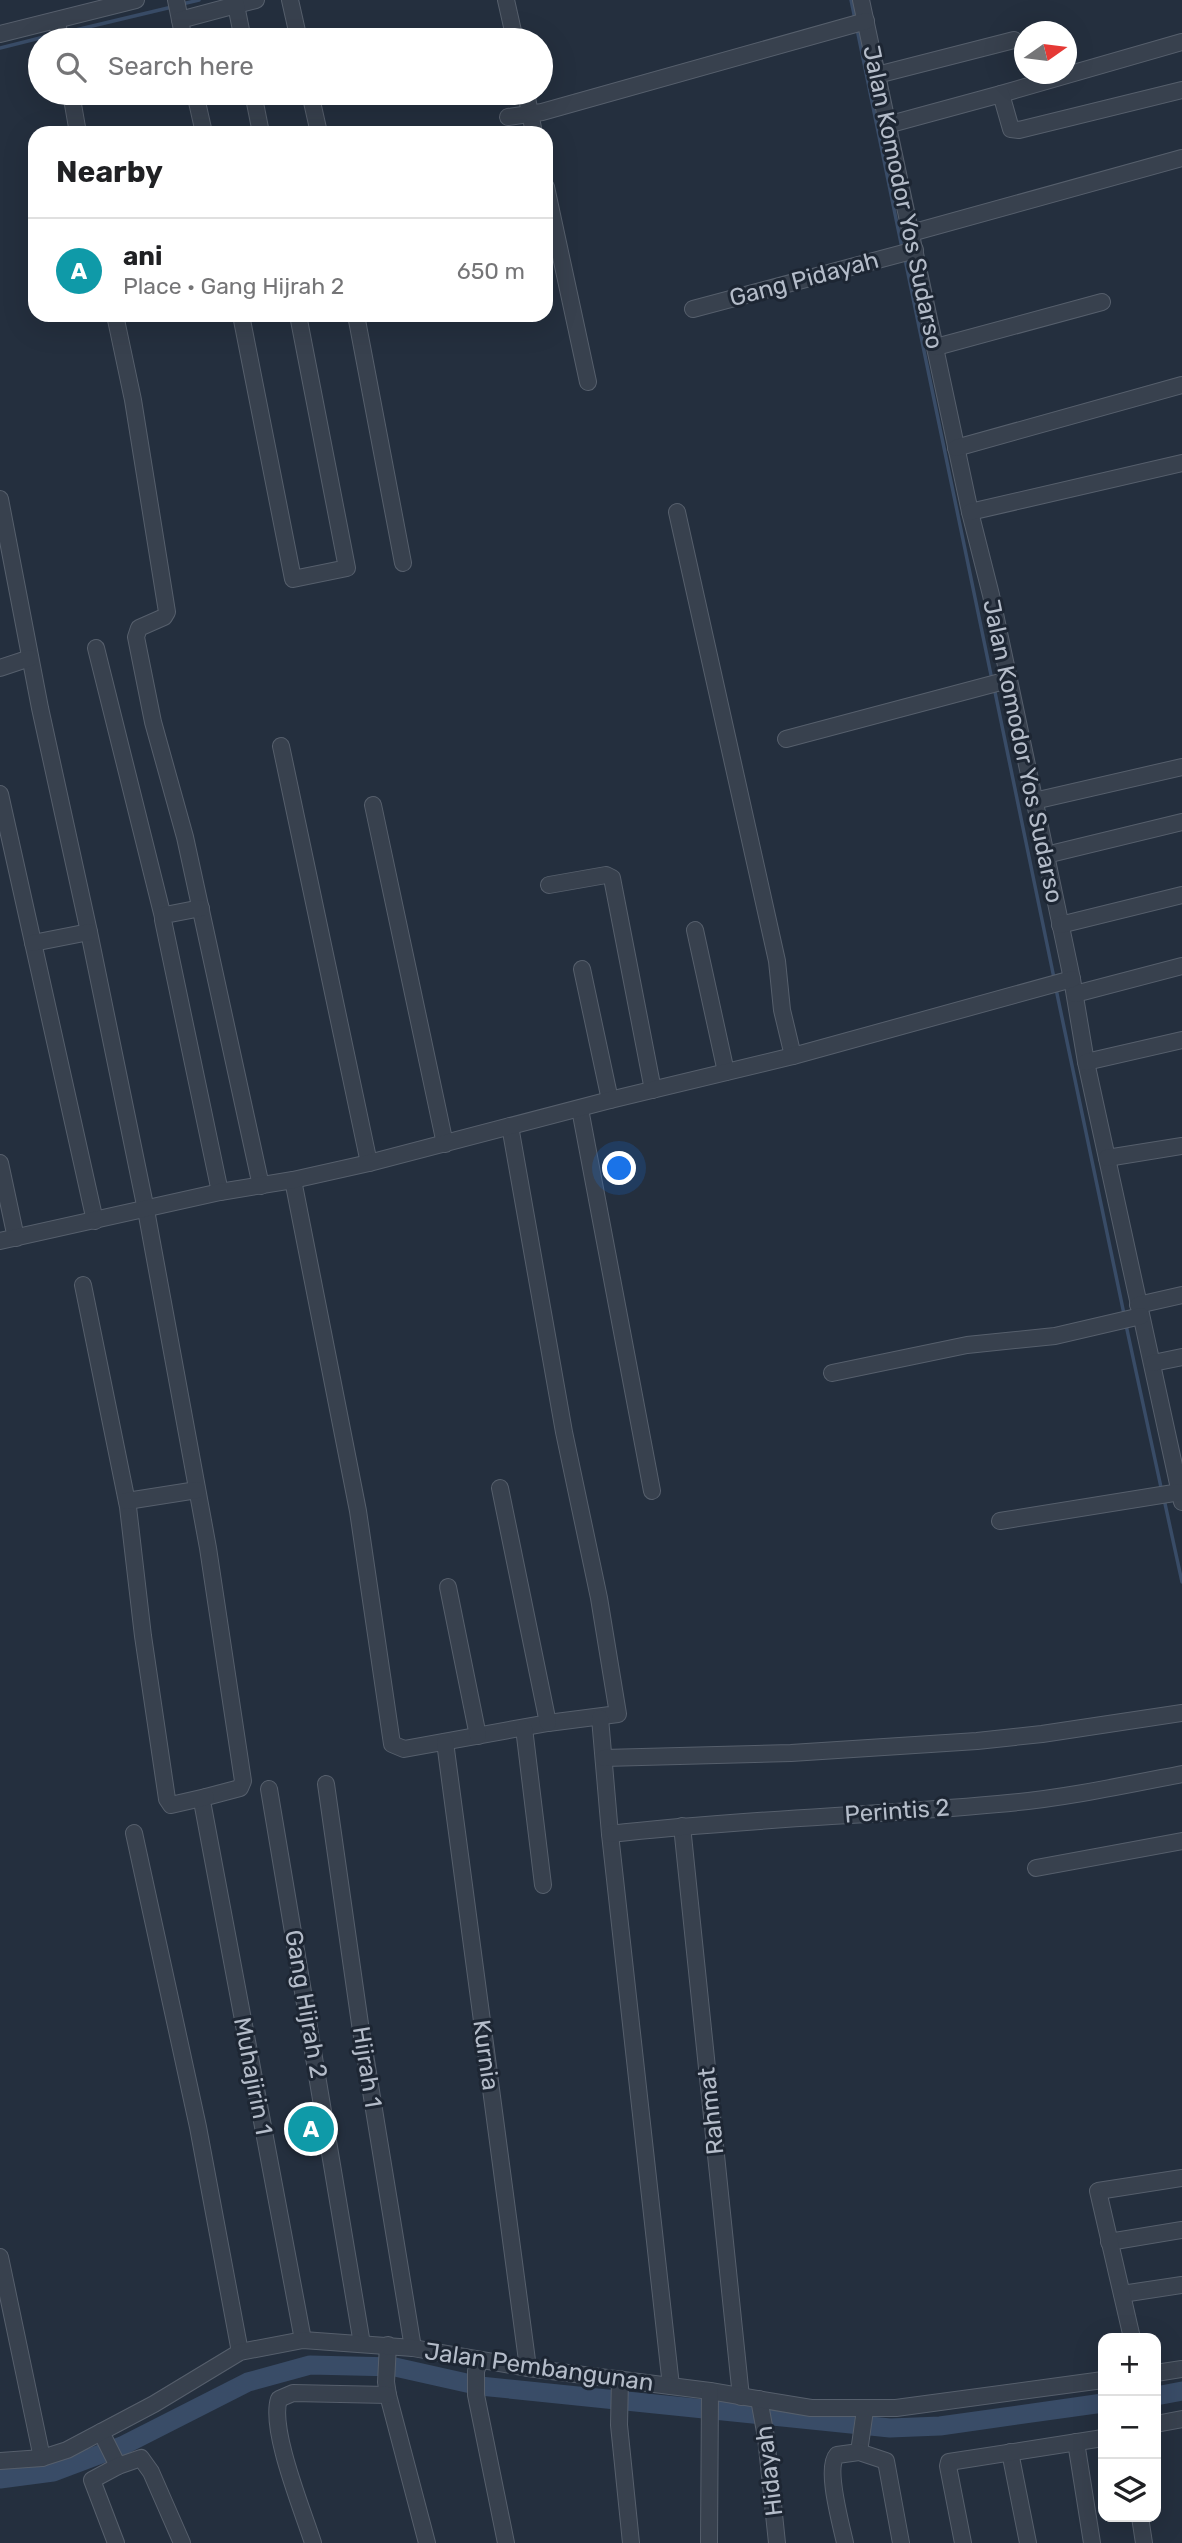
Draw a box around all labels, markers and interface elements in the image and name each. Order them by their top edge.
north arrow [1014,21,1077,84]
search box [28,28,553,105]
street label: Jalan Komodor Yos Sudarso [857,43,949,351]
icon: search [52,48,90,86]
text: Search here [108,51,254,82]
text: Nearby [56,154,163,190]
text: ani [123,241,163,272]
street label: Gang Pidayah [726,246,882,312]
text: A [71,257,87,285]
text: 650 m [457,257,525,285]
text: Place · Gang Hijrah 2 [123,272,344,300]
street label: Jalan Komodor Yos Sudarso [977,597,1069,905]
your location [602,1151,636,1185]
street label: Perintis 2 [843,1793,951,1829]
street label: Gang Hijrah 2 [279,1928,333,2080]
street label: Muhajirin 1 [228,2015,278,2137]
street label: Kurnia [467,2018,505,2092]
street label: Hijrah 1 [347,2024,387,2110]
street label: Rahmat [693,2066,729,2156]
pin: A [288,2103,334,2155]
map controls [1098,2333,1161,2522]
button: + [1098,2333,1161,2396]
street label: Jalan Pembangunan [423,2337,655,2397]
button: − [1098,2396,1161,2459]
street label: Hidayah [750,2424,788,2518]
button: layers [1098,2459,1161,2522]

